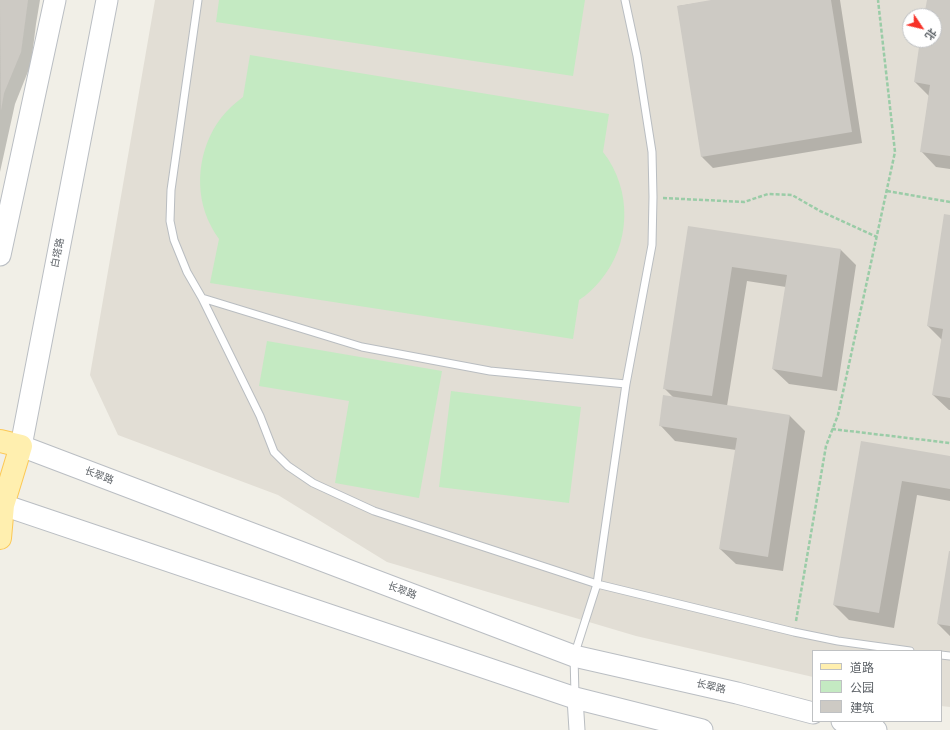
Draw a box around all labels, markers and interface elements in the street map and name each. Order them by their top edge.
north arrow [902,8,942,48]
text: 北 [923,26,939,42]
street label: 白塔路 [49,237,67,269]
street label: 长翠路 [83,465,115,487]
street label: 长翠路 [386,580,418,602]
legend [812,650,942,722]
text: 道路 [850,661,874,675]
street label: 长翠路 [695,678,727,696]
text: 公园 [850,681,874,695]
text: 建筑 [850,701,874,715]

